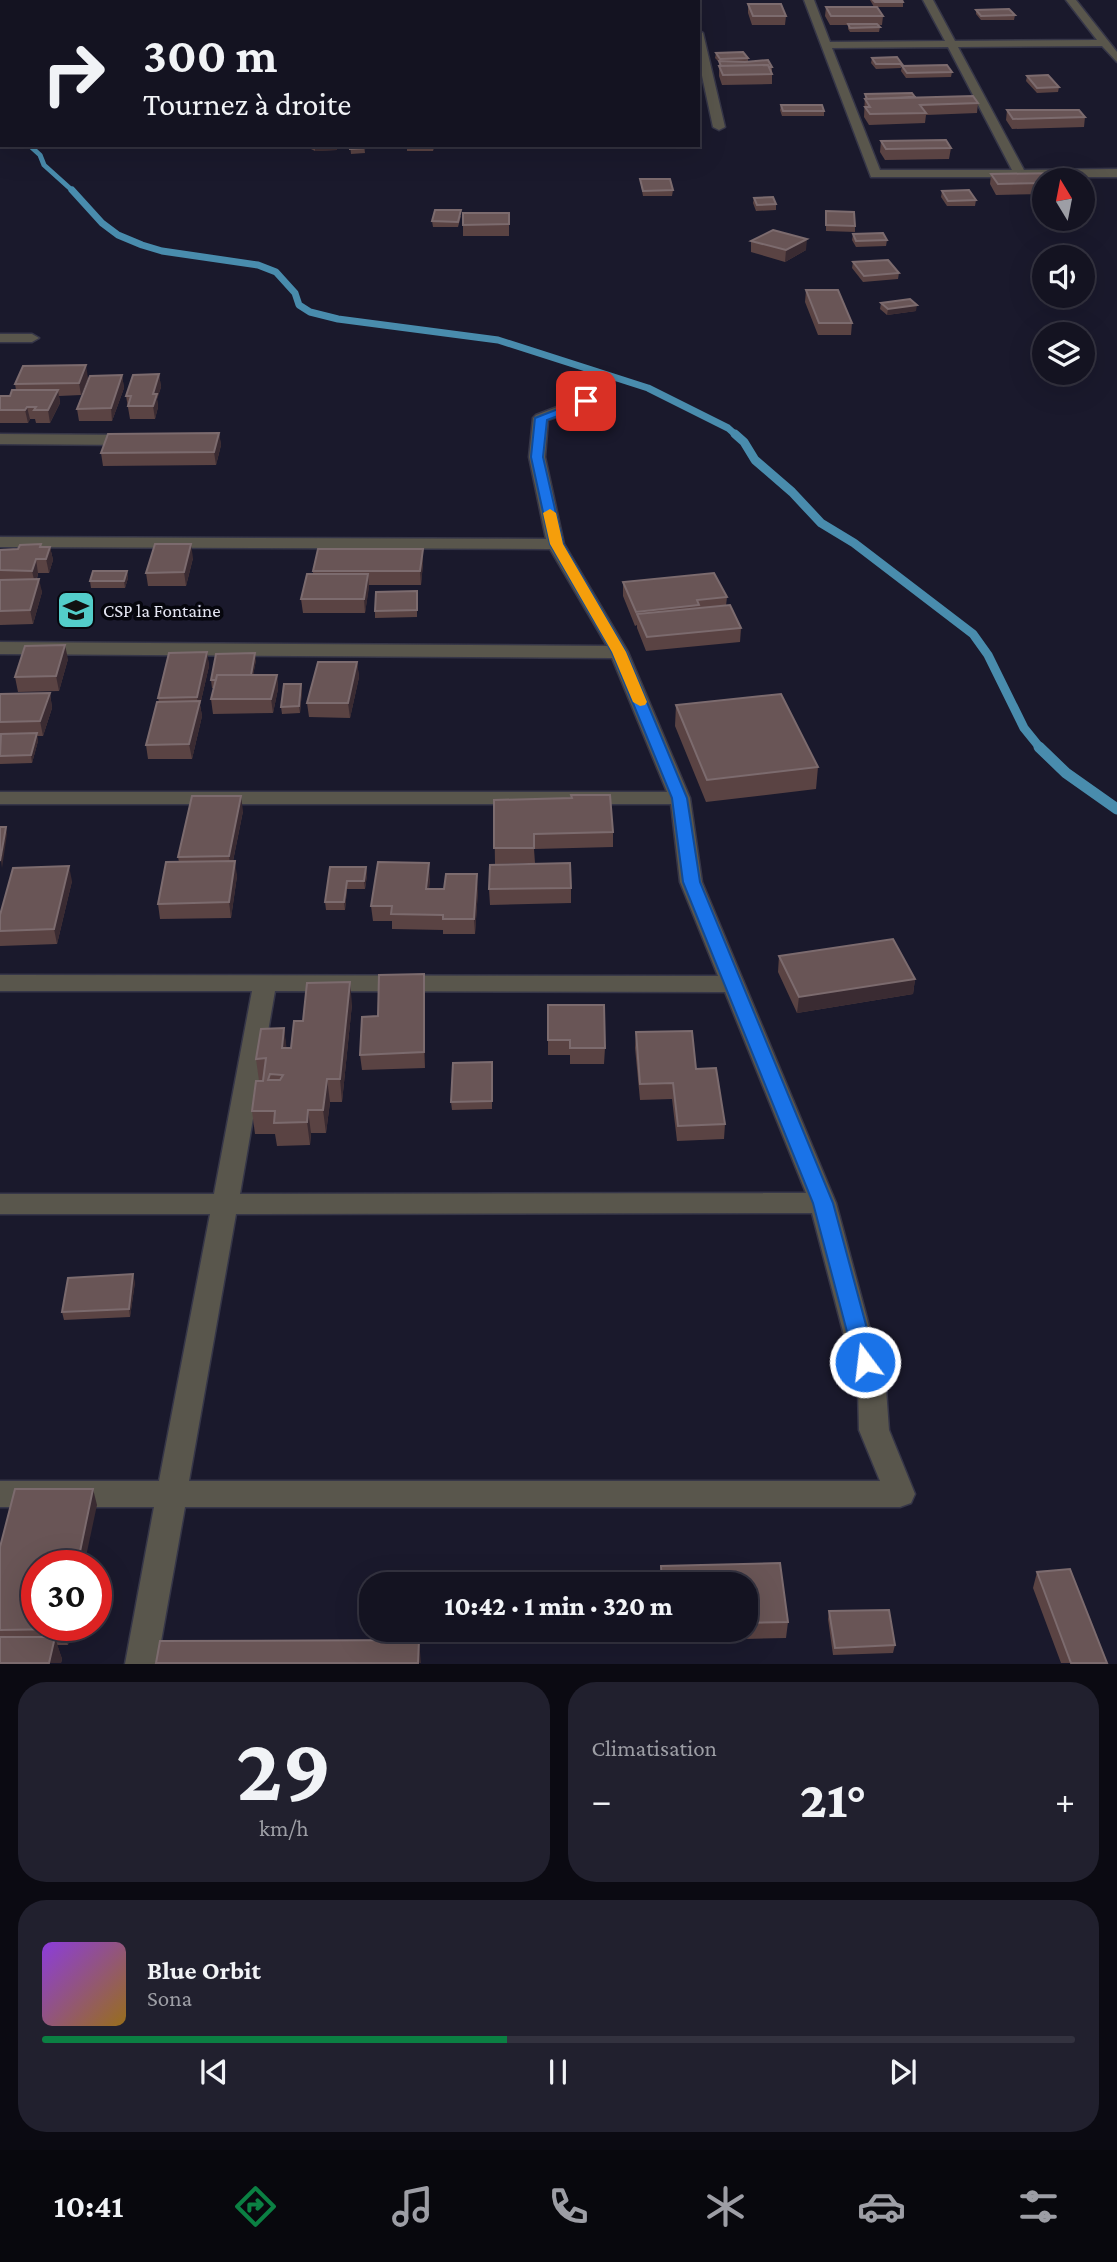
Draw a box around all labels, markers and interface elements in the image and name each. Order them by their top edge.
icon: right [28,28,119,119]
text: 300 m [143,28,277,83]
text: Tournez à droite [143,86,351,122]
north arrow [1032,168,1096,231]
map controls [1032,168,1095,385]
button: sound [1032,245,1095,308]
button: layers [1032,322,1095,385]
pin [556,371,616,431]
icon: arrive [567,382,605,420]
school or university icon: CSP la Fontaine [55,589,97,631]
place label: CSP la Fontaine [103,600,221,621]
position arrow [828,1325,902,1399]
speed limit sign: 30 [21,1550,112,1641]
text: 10:42 · 1 min · 320 m [444,1592,673,1621]
text: 29 [236,1718,332,1820]
text: Climatisation [592,1735,717,1761]
text: 21° [800,1770,867,1828]
text: − [592,1779,612,1821]
text: + [1055,1779,1075,1821]
text: km/h [259,1815,309,1841]
text: Blue Orbit [147,1956,261,1985]
text: Sona [147,1985,192,2011]
icon: previous [195,2053,233,2091]
icon: pause [539,2053,577,2091]
icon: next [884,2053,922,2091]
icon: directions [231,2182,280,2231]
icon: music [388,2182,437,2231]
icon: phone [544,2182,593,2231]
icon: climate [701,2182,750,2231]
icon: car [857,2182,906,2231]
icon: filters [1014,2182,1063,2231]
text: 10:41 [54,2188,123,2224]

